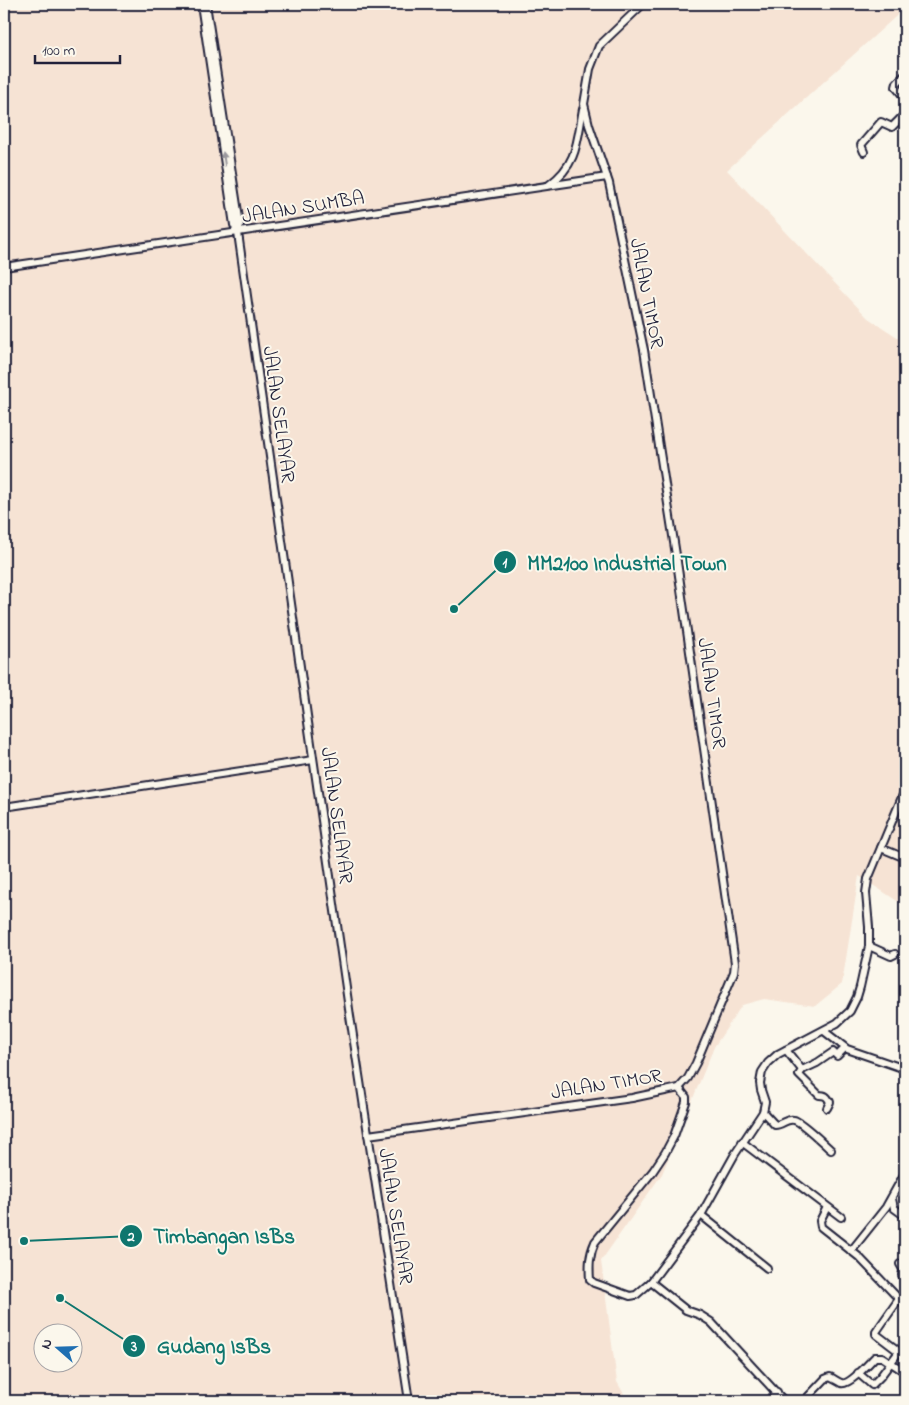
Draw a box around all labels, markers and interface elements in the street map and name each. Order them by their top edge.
scale bar [35,32,120,64]
text: 100 m [42,40,75,62]
one-way arrow [219,151,227,167]
street label: JALAN SUMBA [240,184,367,232]
street label: JALAN TIMOR [621,236,671,352]
street label: JALAN SELAYAR [254,344,302,485]
callout: MM2100 Industrial Town [493,544,737,580]
text: MM2100 Industrial Town [527,550,727,580]
text: 1 [503,552,508,574]
street label: JALAN TIMOR [688,636,733,752]
street label: JALAN SELAYAR [312,745,360,886]
street label: JALAN TIMOR [549,1062,665,1109]
street label: JALAN SELAYAR [369,1146,420,1288]
callout: Timbangan IsBs [118,1218,305,1254]
text: Timbangan IsBs [153,1223,295,1255]
text: 2 [126,1226,135,1248]
north arrow [32,1322,82,1372]
callout: Gudang IsBs [122,1328,281,1364]
text: Gudang IsBs [157,1333,271,1365]
text: N [36,1336,59,1352]
text: 3 [130,1336,137,1358]

